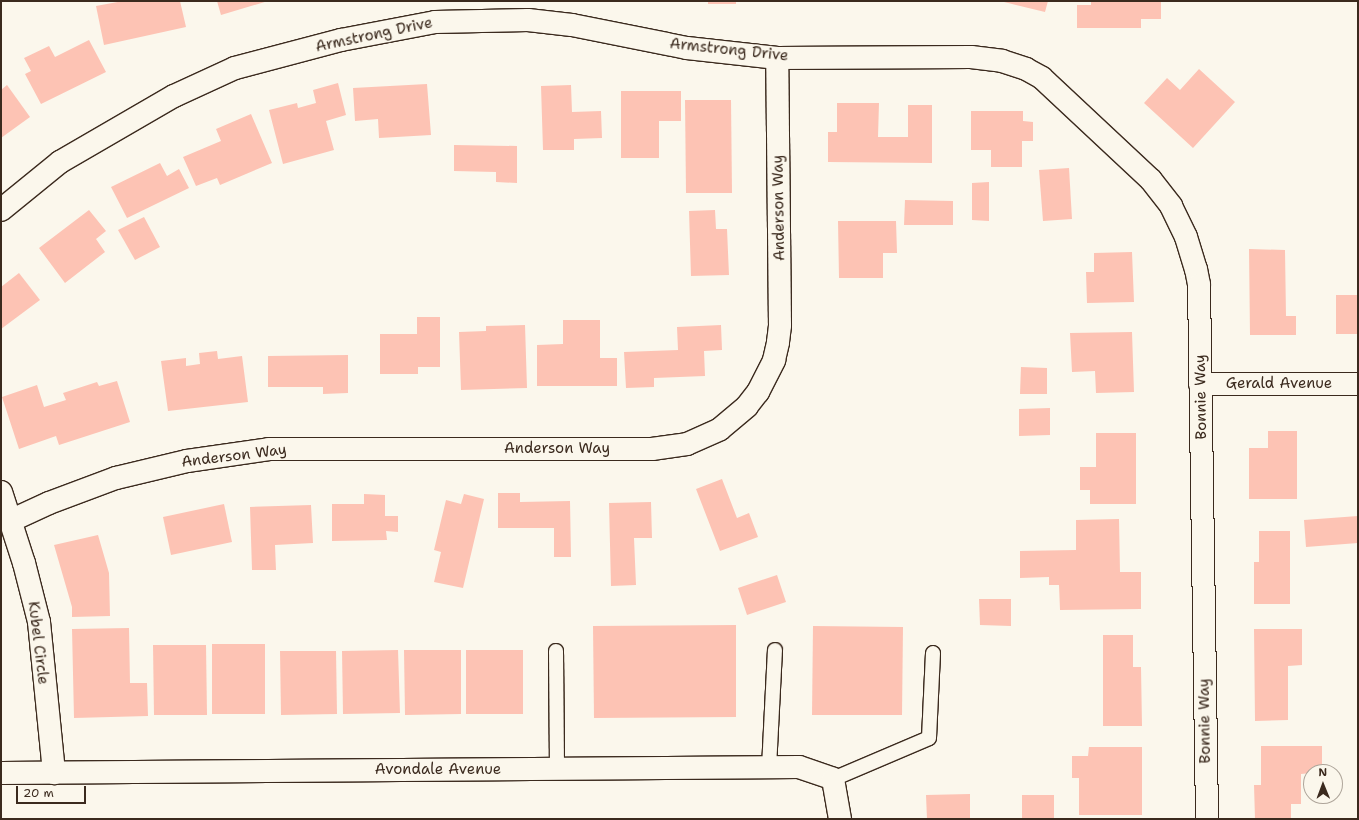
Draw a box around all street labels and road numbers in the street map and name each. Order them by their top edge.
street label: Armstrong Drive [314,14,434,56]
street label: Armstrong Drive [669,35,789,65]
street label: Anderson Way [769,155,789,261]
street label: Bonnie Way [1191,354,1211,440]
street label: Gerald Avenue [1226,375,1332,393]
street label: Anderson Way [504,440,610,458]
street label: Anderson Way [180,441,288,471]
street label: Kubel Circle [24,600,52,686]
street label: Bonnie Way [1195,678,1215,764]
street label: Avondale Avenue [375,761,501,779]

